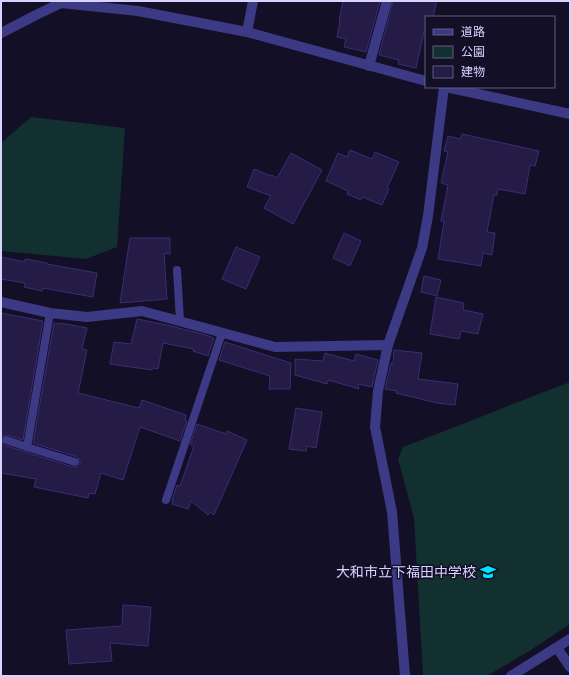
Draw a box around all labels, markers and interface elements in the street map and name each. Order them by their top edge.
legend [425,16,555,88]
text: 道路 [461,25,485,39]
text: 公園 [461,45,485,59]
text: 建物 [461,65,485,79]
school or university icon: 大和市立下福田中学校 [479,563,497,581]
place label: 大和市立下福田中学校 [336,564,476,581]

